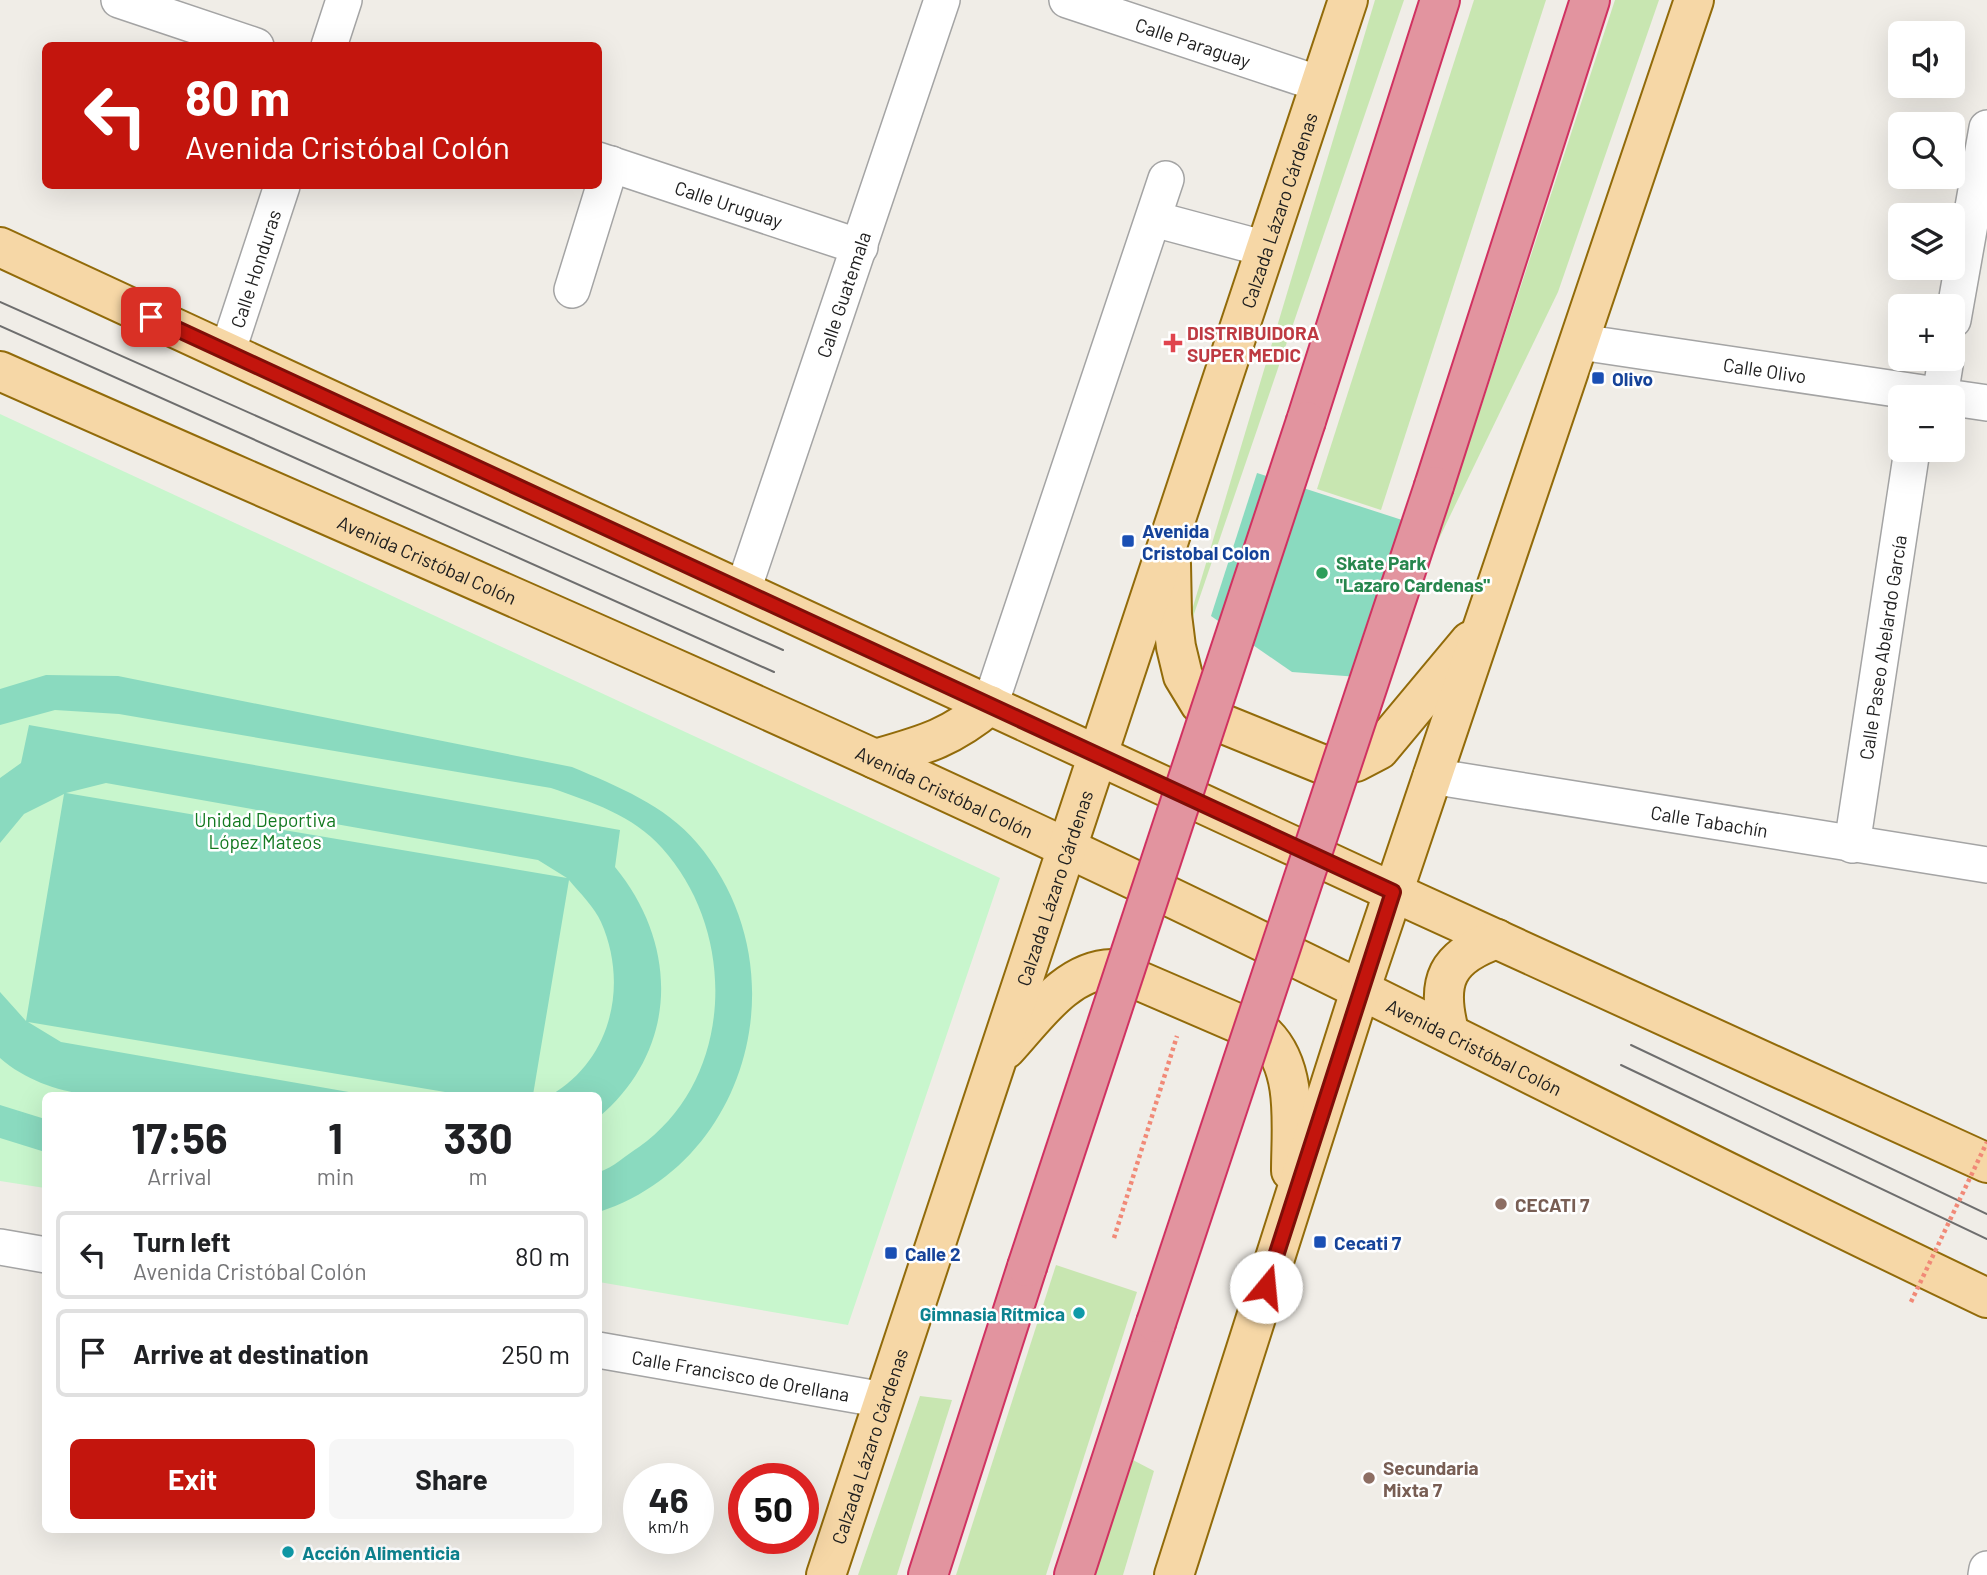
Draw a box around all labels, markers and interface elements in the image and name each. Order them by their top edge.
street label: Calle Paraguay [1133,12,1254,72]
map controls [1888,21,1965,462]
button: sound [1888,21,1965,98]
text: 80 m [185,67,290,126]
icon: left [70,70,161,161]
street label: Calzada Lázaro Cárdenas [1235,109,1322,311]
button: search [1888,112,1965,189]
text: Avenida Cristóbal Colón [185,127,510,165]
street label: Calle Uruguay [672,175,786,232]
button: layers [1888,203,1965,280]
street label: Calle Honduras [225,206,285,330]
street label: Calle Guatemala [811,228,875,360]
pin [121,287,181,347]
button: + [1888,294,1965,371]
icon: arrive [132,298,170,336]
place label: DISTRIBUIDORA SUPER MEDIC [1187,321,1320,366]
marker: DISTRIBUIDORA SUPER MEDIC [1165,335,1181,351]
street label: Calle Olivo [1722,352,1808,387]
place label: Olivo [1612,367,1653,390]
marker: Olivo [1590,370,1606,386]
button: − [1888,385,1965,462]
street label: Avenida Cristóbal Colón [334,510,520,609]
place label: Avenida Cristobal Colon [1142,519,1270,564]
marker: Avenida Cristobal Colon [1120,533,1136,549]
street label: Calle Paseo Abelardo García [1854,533,1910,761]
place label: Skate Park "Lazaro Cardenas" [1336,551,1490,596]
marker: Skate Park "Lazaro Cardenas" [1314,565,1330,581]
street label: Avenida Cristóbal Colón [852,740,1037,842]
street label: Calzada Lázaro Cárdenas [1011,787,1097,989]
street label: Calle Tabachín [1649,800,1770,841]
park label: Unidad Deportiva López Mateos [194,808,336,853]
street label: Avenida Cristóbal Colón [1383,993,1566,1100]
text: 17:56 [131,1112,227,1162]
text: 1 [328,1112,343,1162]
text: 330 [443,1112,513,1162]
text: Arrival [147,1162,212,1190]
text: min [317,1162,354,1190]
text: m [469,1162,488,1190]
place label: CECATI 7 [1515,1193,1590,1216]
marker: CECATI 7 [1493,1196,1509,1212]
text: Turn left [133,1226,231,1257]
place label: Cecati 7 [1334,1231,1402,1254]
marker: Cecati 7 [1312,1234,1328,1250]
icon: left [74,1236,112,1274]
text: 80 m [515,1240,570,1271]
place label: Calle 2 [905,1242,961,1265]
marker: Calle 2 [883,1245,899,1261]
position arrow [1229,1250,1303,1324]
text: Avenida Cristóbal Colón [133,1257,367,1285]
place label: Gimnasia Rítmica [920,1302,1065,1325]
marker: Gimnasia Rítmica [1071,1305,1087,1321]
icon: arrive [74,1334,112,1372]
text: Arrive at destination [133,1338,369,1369]
text: 250 m [501,1338,570,1369]
street label: Calle Francisco de Orellana [630,1345,851,1405]
street label: Calzada Lázaro Cárdenas [826,1345,912,1547]
button: Exit [70,1439,315,1519]
button: Share [329,1439,574,1519]
place label: Secundaria Mixta 7 [1383,1456,1479,1501]
speed limit sign: 50 [728,1463,819,1554]
marker: Secundaria Mixta 7 [1361,1470,1377,1486]
text: 46 [649,1478,688,1520]
text: km/h [648,1515,689,1537]
place label: Acción Alimenticia [302,1541,460,1564]
marker: Acción Alimenticia [280,1544,296,1560]

